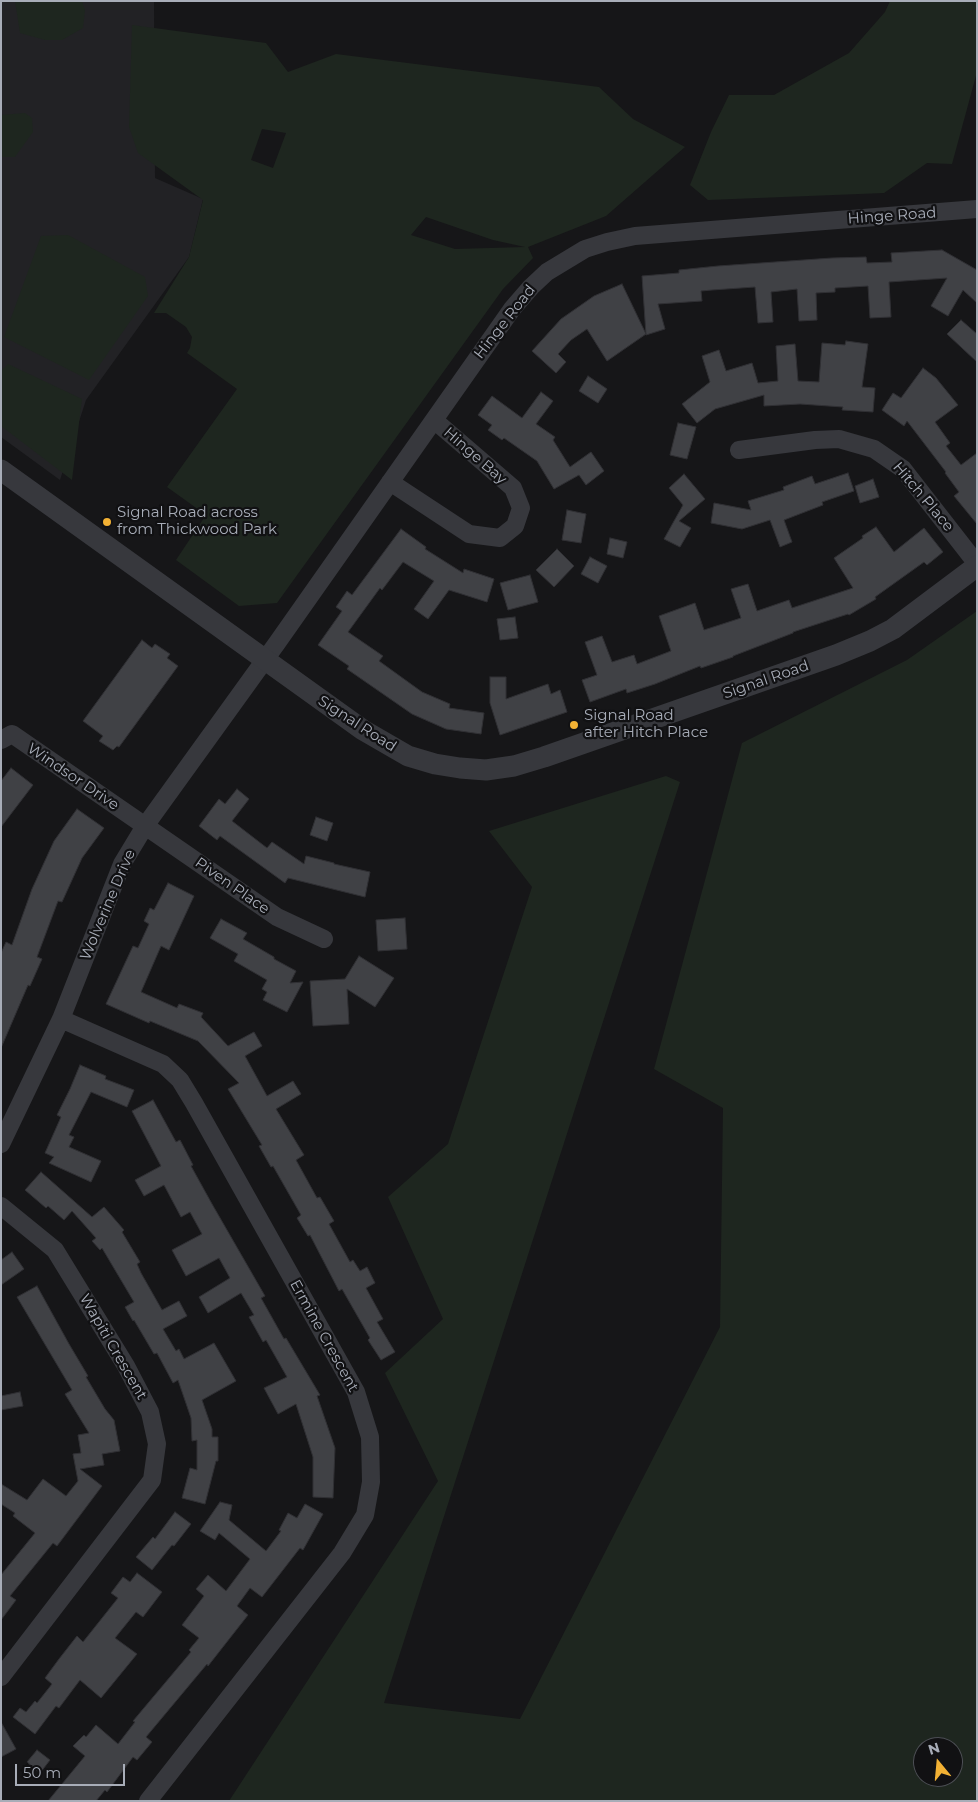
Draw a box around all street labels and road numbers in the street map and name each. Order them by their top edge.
street label: Hinge Road [847,204,937,228]
street label: Hinge Road [471,281,539,363]
street label: Hinge Bay [440,424,510,488]
street label: Hitch Place [889,459,957,535]
street label: Signal Road [721,657,811,703]
street label: Signal Road [314,692,400,756]
street label: Windsor Drive [24,740,122,814]
street label: Wolverine Drive [77,847,139,963]
street label: Piven Place [191,854,273,918]
street label: Ermine Crescent [286,1277,362,1395]
street label: Wapiti Crescent [75,1291,151,1403]

